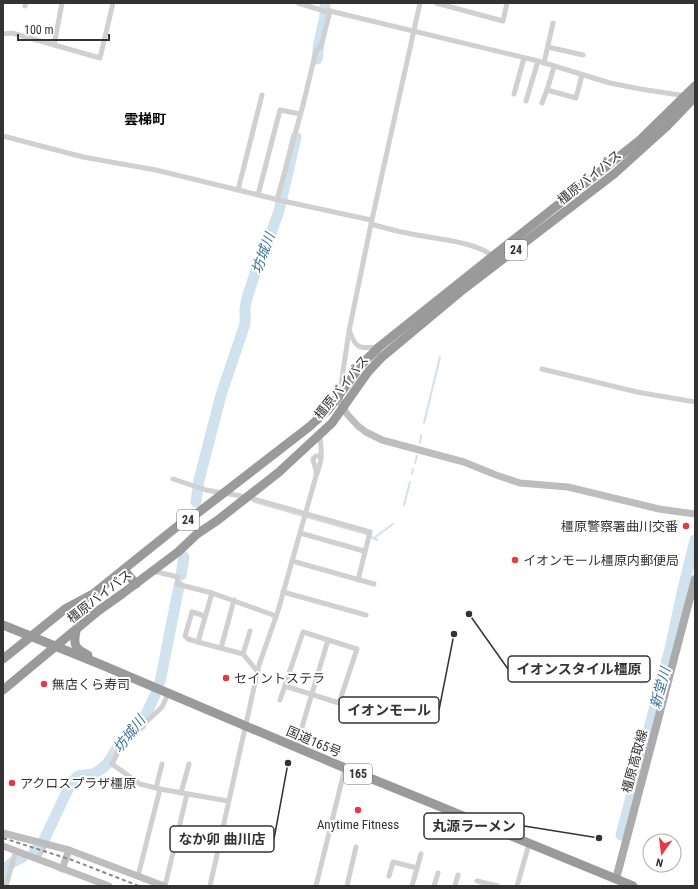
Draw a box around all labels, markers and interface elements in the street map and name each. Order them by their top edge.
scale bar [18,16,109,42]
text: 100 m [24,23,54,37]
district label: 雲梯町 [124,111,166,127]
street label: 橿原バイパス [554,147,624,208]
water label: 坊城川 [248,229,278,275]
road number: 24 [505,240,527,260]
street label: 橿原バイパス [311,352,372,422]
road number: 24 [177,510,199,530]
place label: 橿原警察署曲川交番 [561,519,678,534]
marker: 橿原警察署曲川交番 [681,521,691,531]
place label: イオンモール橿原内郵便局 [523,553,679,568]
marker: イオンモール橿原内郵便局 [510,555,520,565]
street label: 橿原バイパス [64,567,135,626]
callout: イオンスタイル橿原 [508,656,650,682]
text: イオンスタイル橿原 [516,661,642,677]
water label: 新堂川 [647,664,674,710]
place label: セイントステラ [234,671,325,686]
marker: セイントステラ [221,673,231,683]
place label: 無店くら寿司 [52,677,130,692]
marker: 無店くら寿司 [39,679,49,689]
callout: イオンモール [339,697,439,723]
text: イオンモール [347,702,431,718]
water label: 坊城川 [110,711,149,755]
street label: 国道165号 [284,723,344,760]
street label: 橿原高取線 [619,728,650,794]
road number: 165 [344,764,372,784]
place label: アクロスプラザ橿原 [20,776,136,791]
marker: アクロスプラザ橿原 [7,778,17,788]
marker: Anytime Fitness [353,805,363,815]
callout: 丸源ラーメン [424,813,524,839]
place label: Anytime Fitness [317,817,399,832]
text: 丸源ラーメン [432,818,516,834]
callout: なか卯 曲川店 [170,826,274,852]
text: なか卯 曲川店 [178,831,266,847]
north arrow [642,833,682,873]
text: N [655,855,665,869]

